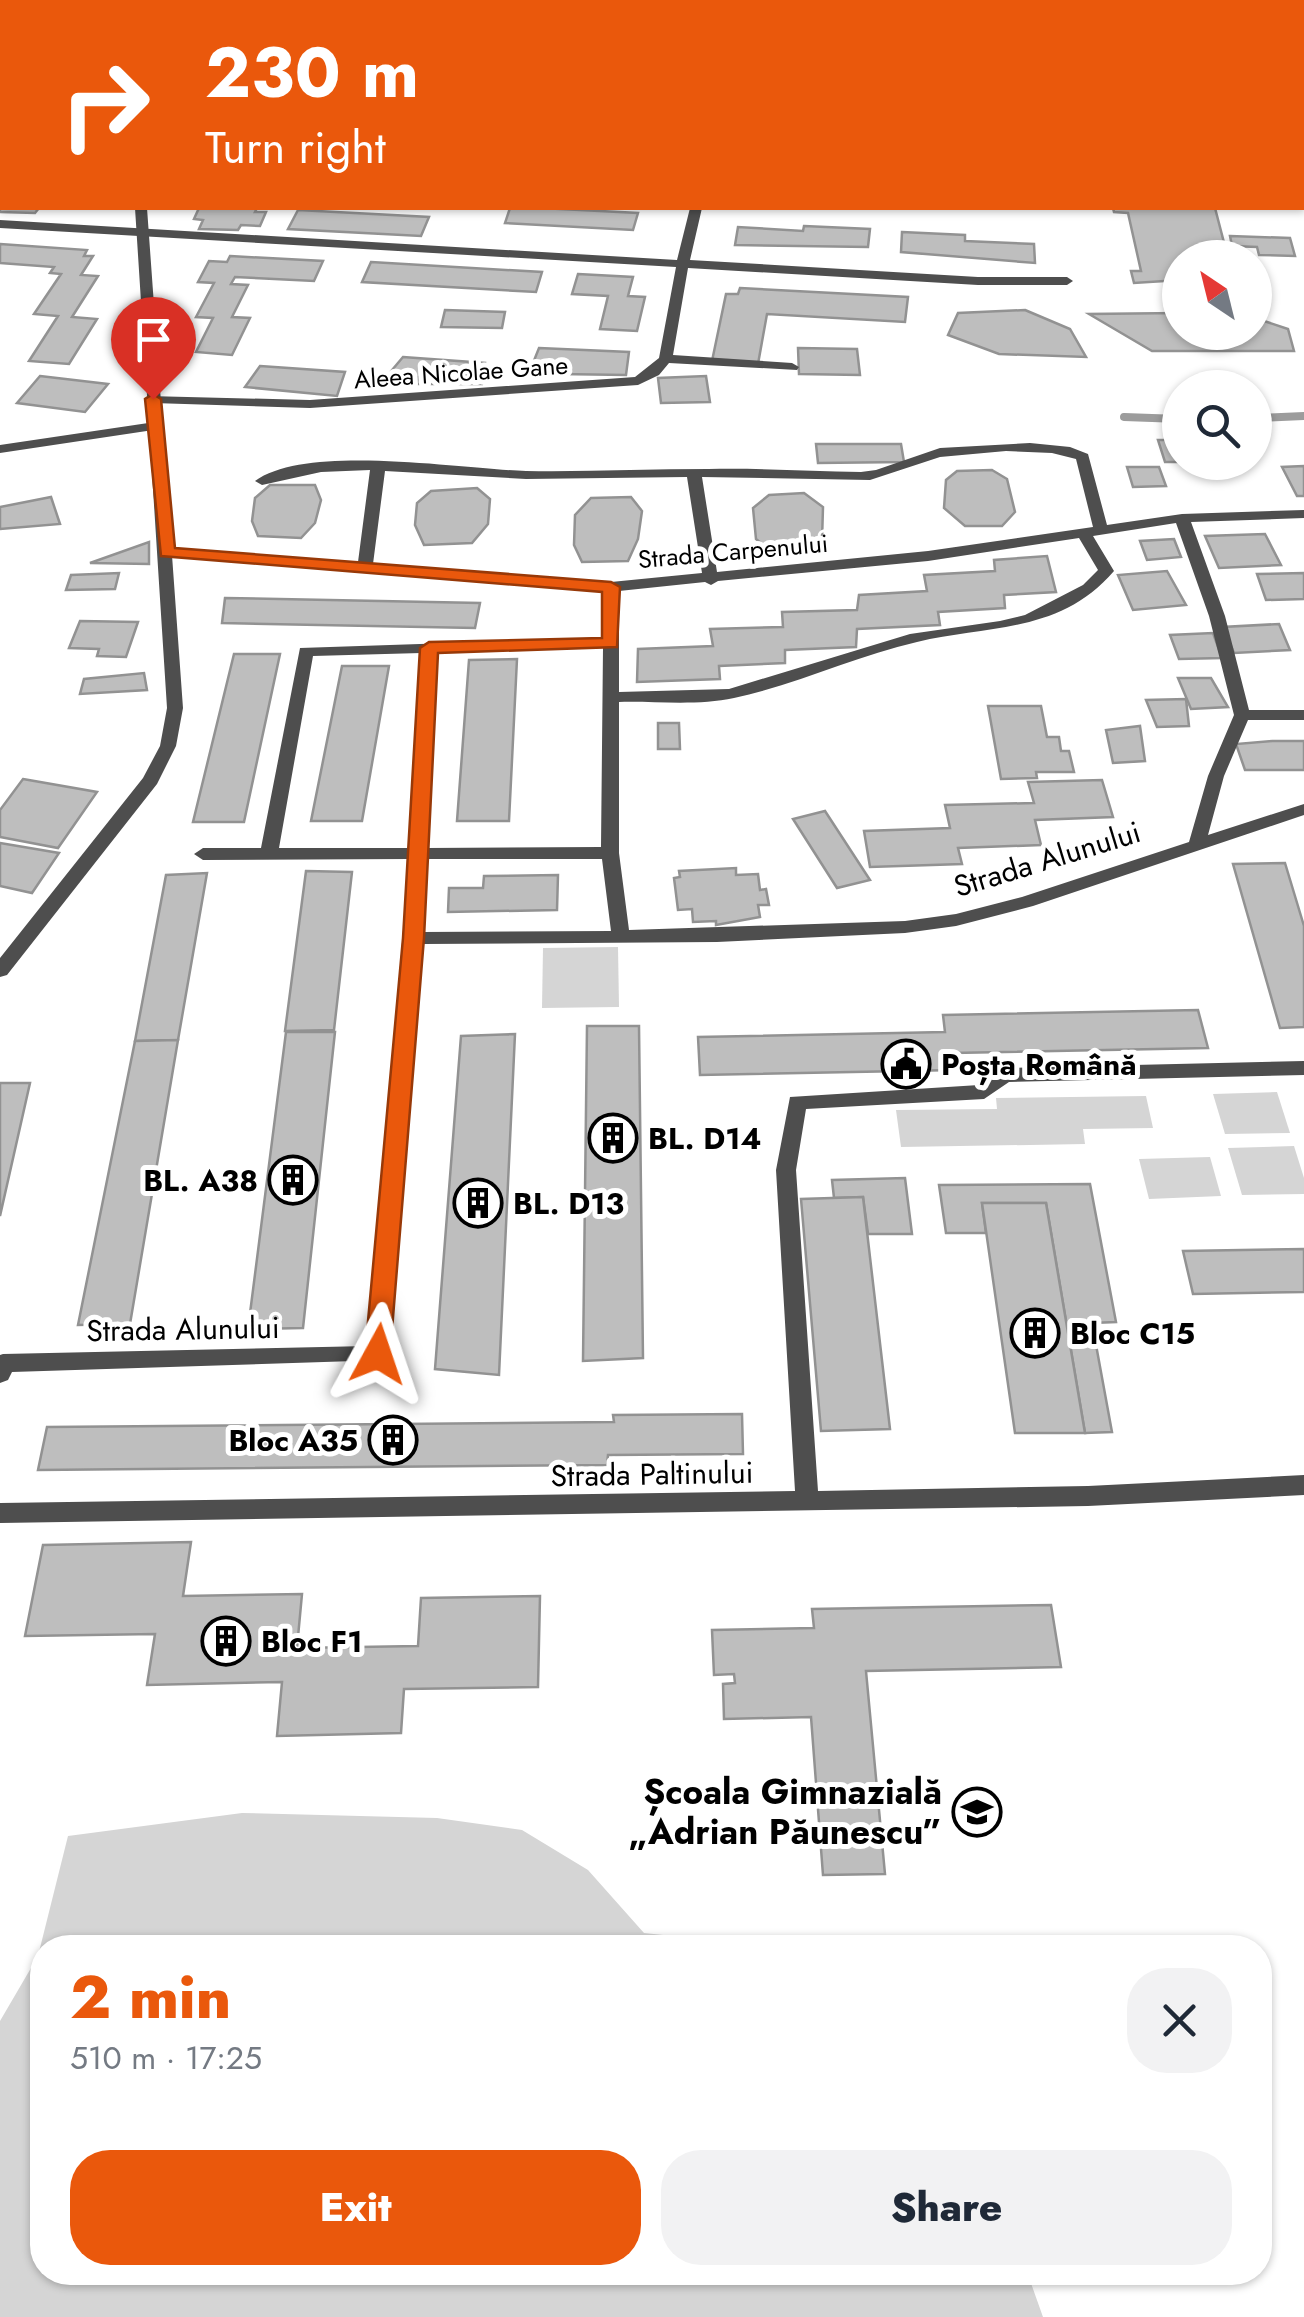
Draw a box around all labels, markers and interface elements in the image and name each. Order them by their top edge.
text: 230 m [205,22,419,123]
icon: right [40,40,170,170]
text: Turn right [205,115,386,180]
north arrow [1162,240,1272,350]
map controls [1162,240,1272,480]
pin [111,297,196,400]
icon: arrive [126,312,181,367]
street label: Aleea Nicolae Gane [353,347,569,397]
button: search [1162,370,1272,480]
street label: Strada Carpenului [637,525,829,577]
street label: Strada Alunului [948,810,1146,908]
public building icon: Poșta Română [880,1038,932,1090]
place label: Poșta Română [941,1043,1136,1086]
building icon: BL. D14 [587,1112,639,1164]
place label: BL. D14 [648,1117,762,1160]
building icon: BL. A38 [267,1154,319,1206]
place label: BL. A38 [143,1159,258,1202]
building icon: BL. D13 [452,1177,504,1229]
place label: BL. D13 [513,1182,624,1225]
position arrow [326,1302,430,1406]
street label: Strada Alunului [86,1306,280,1352]
building icon: Bloc C15 [1009,1307,1061,1359]
place label: Bloc C15 [1070,1312,1195,1355]
building icon: Bloc A35 [367,1414,419,1466]
place label: Bloc A35 [228,1419,358,1462]
street label: Strada Paltinului [550,1451,754,1497]
building icon: Bloc F1 [200,1615,252,1667]
place label: Bloc F1 [261,1620,362,1663]
place label: Școala Gimnazială „Adrian Păunescu” [628,1767,942,1857]
school or university icon: Școala Gimnazială „Adrian Păunescu” [951,1786,1003,1838]
text: 2 min [70,1954,231,2041]
button: close [1127,1968,1232,2073]
text: 510 m · 17:25 [70,2035,262,2081]
button: Exit [70,2150,641,2265]
button: Share [661,2150,1232,2265]

